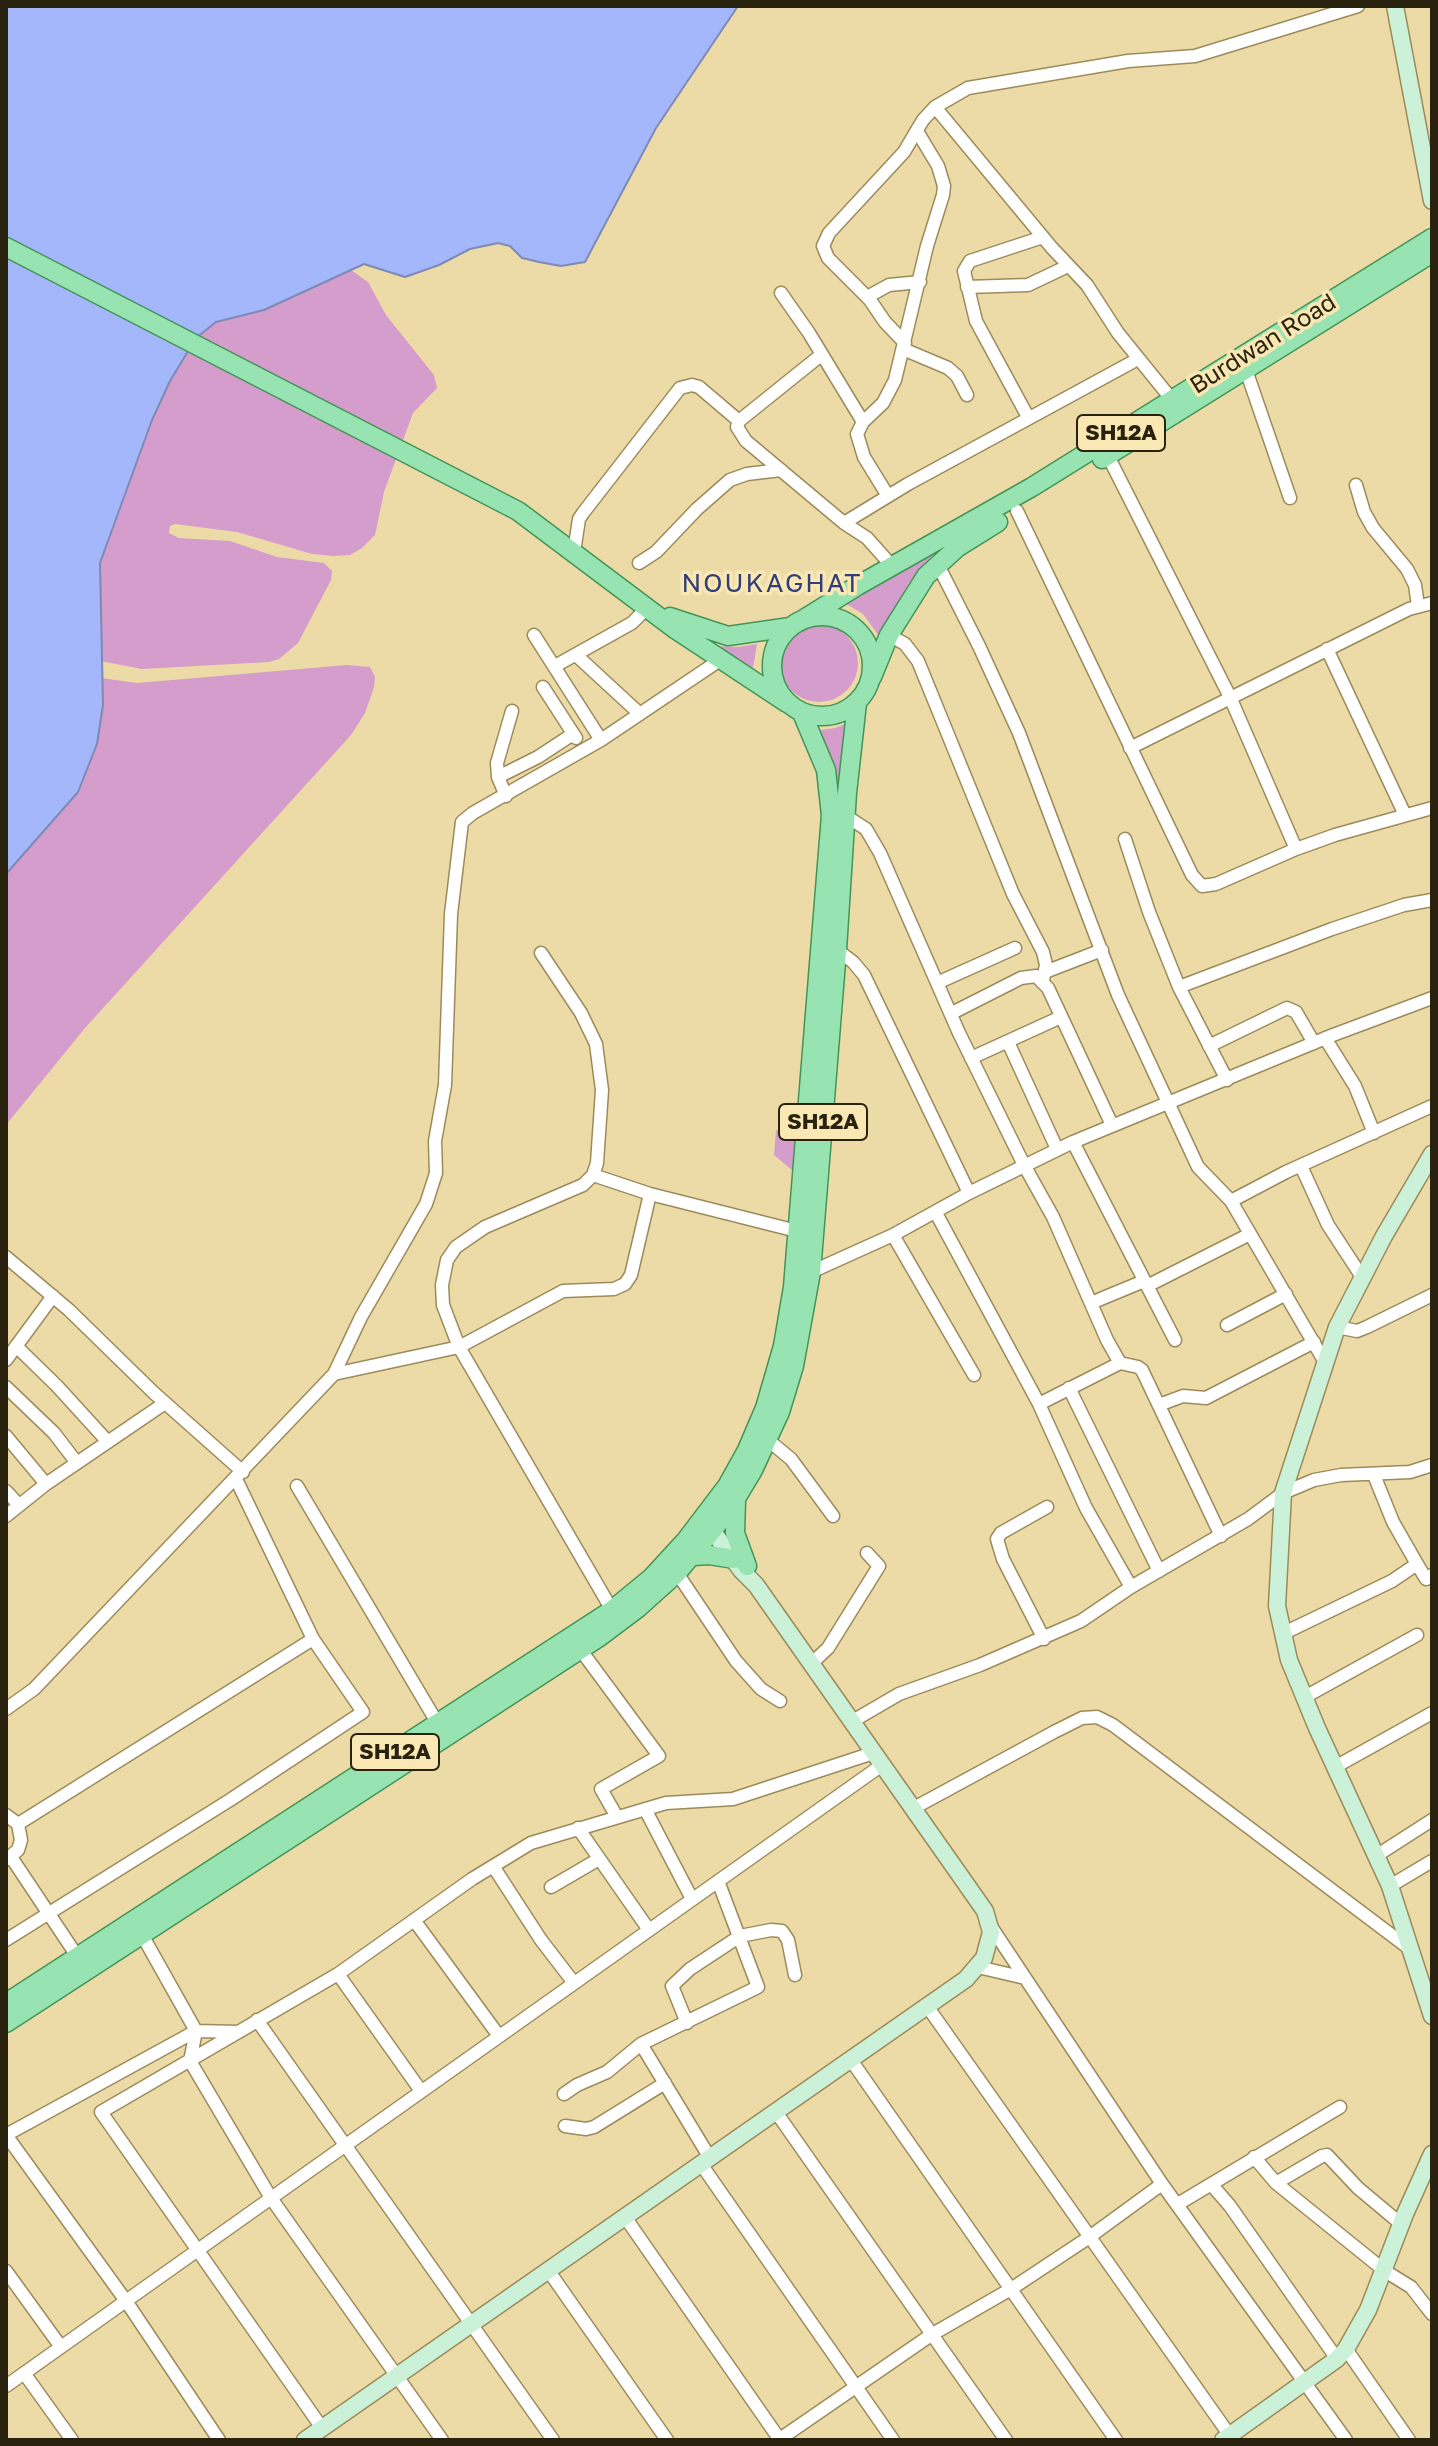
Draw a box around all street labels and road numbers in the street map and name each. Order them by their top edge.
street label: Burdwan Road [1185,288,1341,400]
road number: SH12A [1077,415,1165,451]
road number: SH12A [779,1104,867,1140]
road number: SH12A [351,1734,439,1770]

